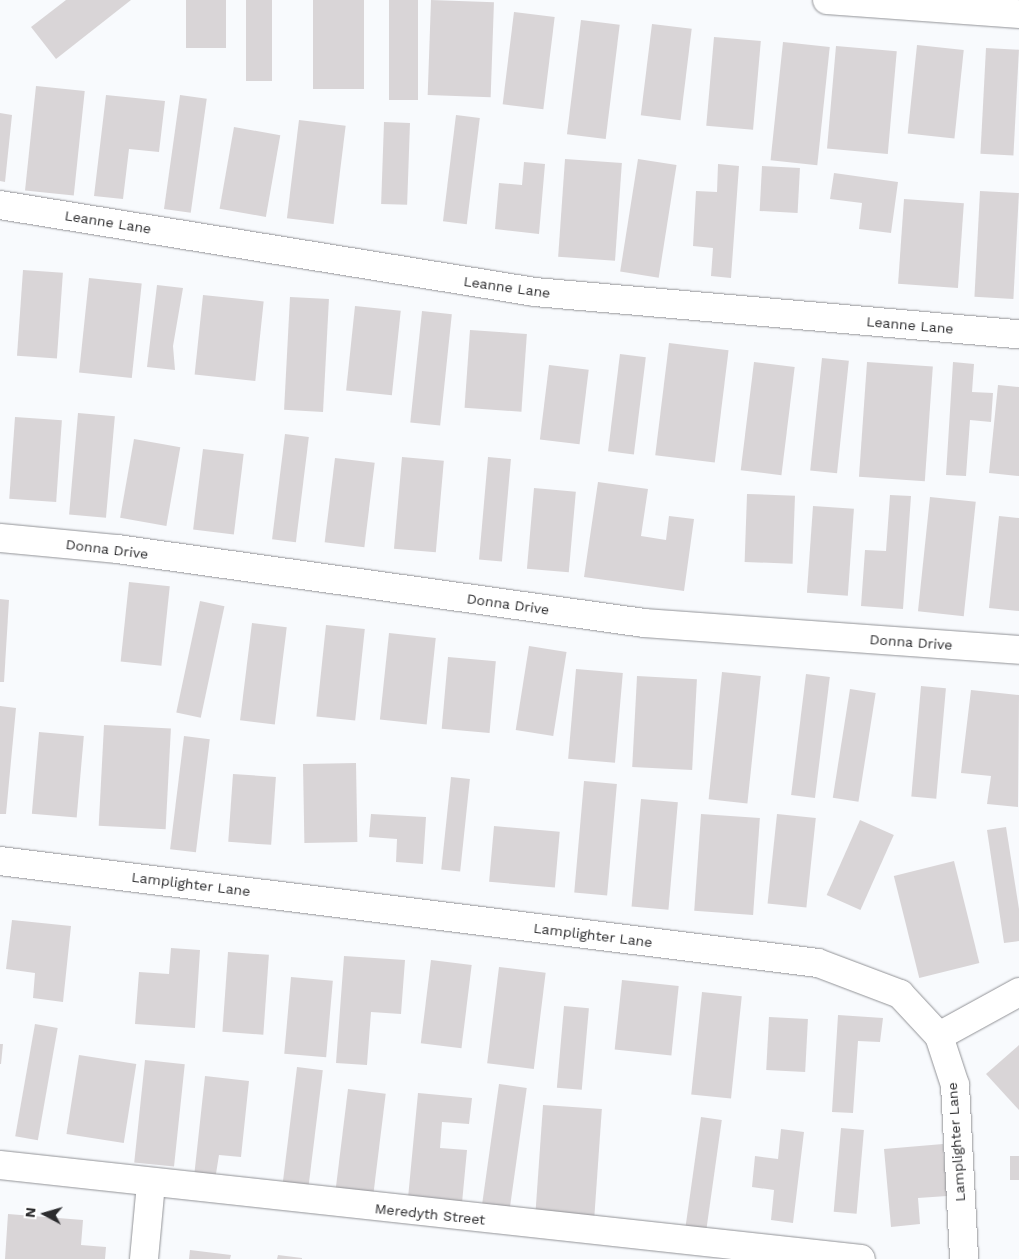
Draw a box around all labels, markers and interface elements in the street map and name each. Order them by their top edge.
street label: Leanne Lane [64,207,152,237]
street label: Leanne Lane [463,273,551,301]
street label: Leanne Lane [866,313,954,337]
street label: Donna Drive [65,536,149,562]
street label: Donna Drive [466,590,550,618]
street label: Donna Drive [869,631,953,653]
street label: Lamplighter Lane [130,868,252,900]
street label: Lamplighter Lane [532,919,654,951]
street label: Lamplighter Lane [943,1082,969,1202]
north arrow [20,1189,70,1239]
street label: Meredyth Street [374,1200,486,1228]
text: N [22,1206,39,1218]

